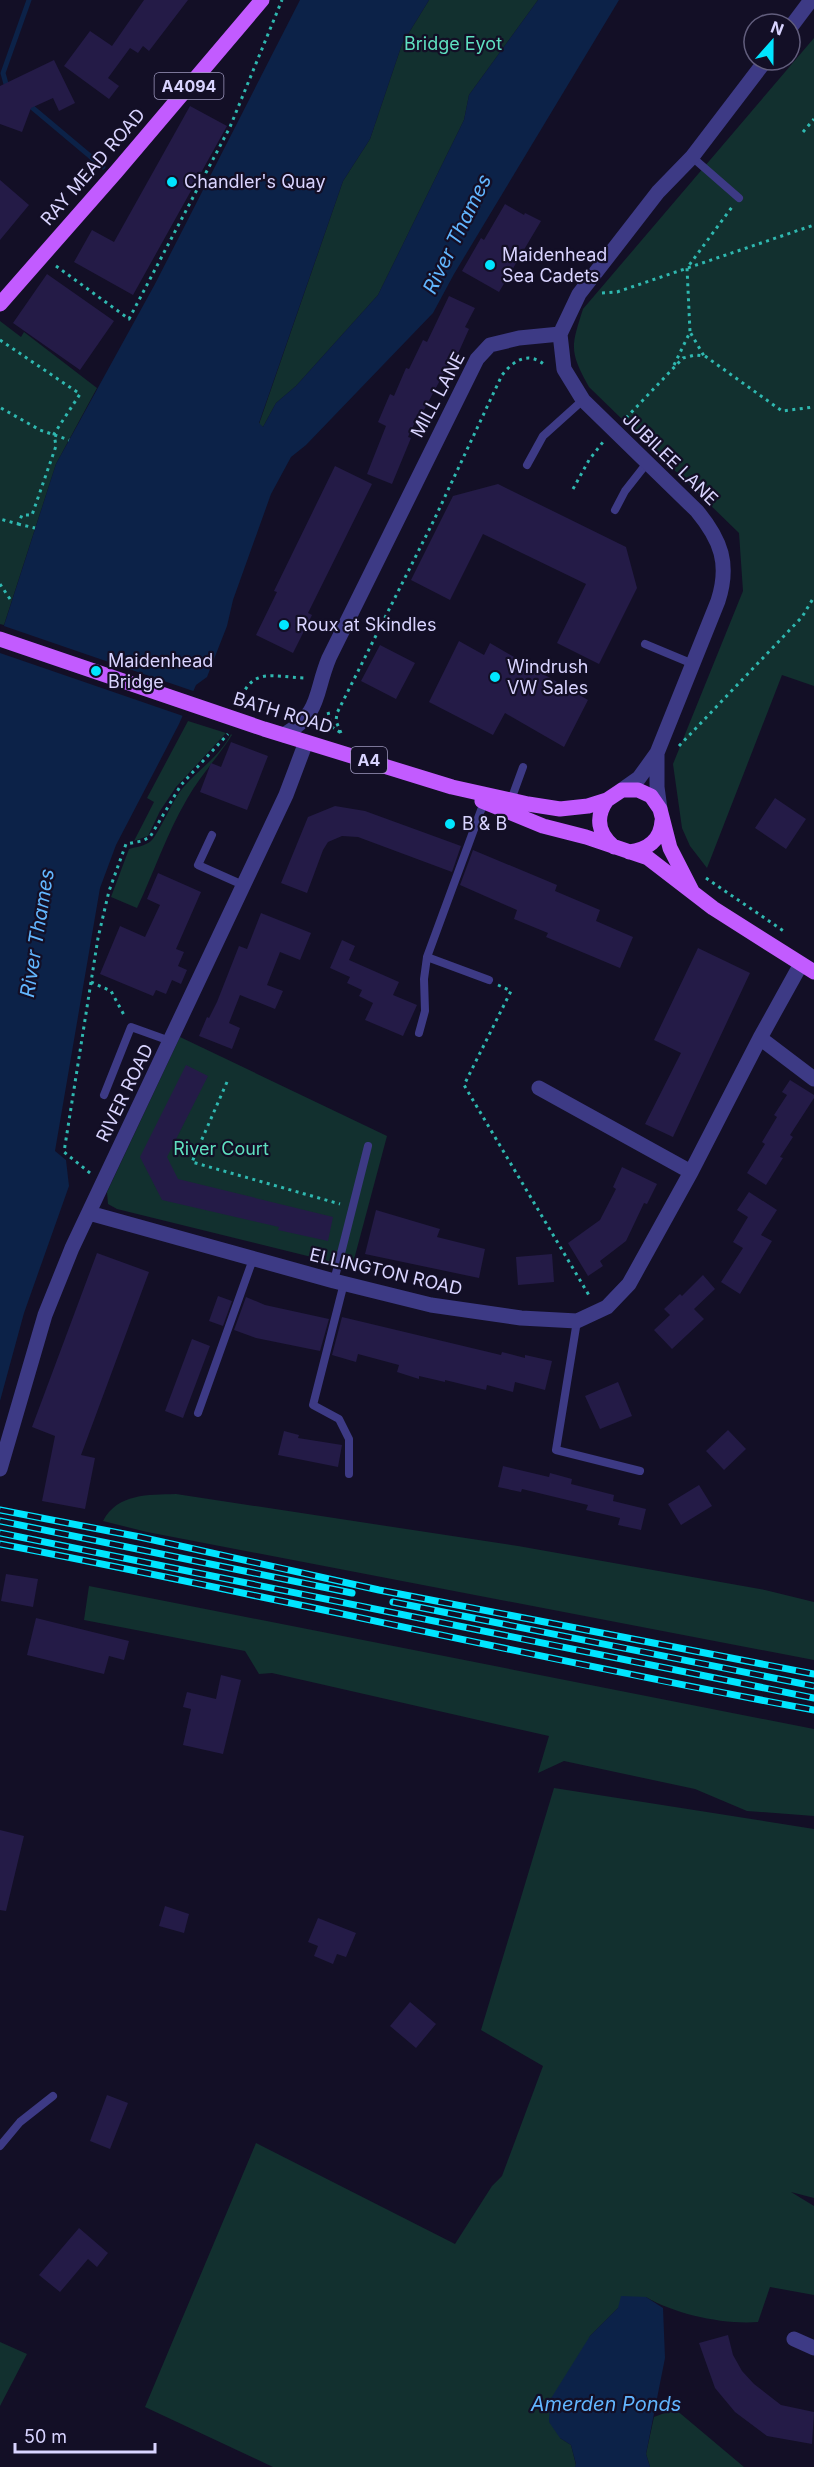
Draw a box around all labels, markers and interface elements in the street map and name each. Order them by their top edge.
north arrow [742,12,802,72]
text: N [768,16,787,40]
park label: Bridge Eyot [404,33,502,54]
road number: A4094 [154,73,224,99]
street label: RAY MEAD ROAD [36,104,149,229]
water label: River Thames [418,170,496,298]
place label: Chandler's Quay [184,171,326,192]
marker: Chandler's Quay [165,175,179,189]
place label: Maidenhead Sea Cadets [502,244,607,286]
marker: Maidenhead Sea Cadets [483,258,497,272]
street label: MILL LANE [406,349,469,441]
street label: JUBILEE LANE [618,408,722,509]
place label: Roux at Skindles [296,614,437,635]
marker: Roux at Skindles [277,618,291,632]
place label: Maidenhead Bridge [108,650,213,692]
place label: Windrush VW Sales [507,656,588,698]
marker: Maidenhead Bridge [89,664,103,678]
marker: Windrush VW Sales [488,670,502,684]
street label: BATH ROAD [231,687,335,738]
road number: A4 [351,747,387,773]
place label: B & B [462,813,507,834]
marker: B & B [443,817,457,831]
water label: River Thames [15,867,59,999]
street label: RIVER ROAD [92,1040,157,1145]
park label: River Court [173,1138,269,1159]
street label: ELLINGTON ROAD [308,1244,465,1299]
water label: Amerden Ponds [530,2392,681,2416]
scale bar [15,2416,154,2454]
text: 50 m [24,2426,67,2447]

